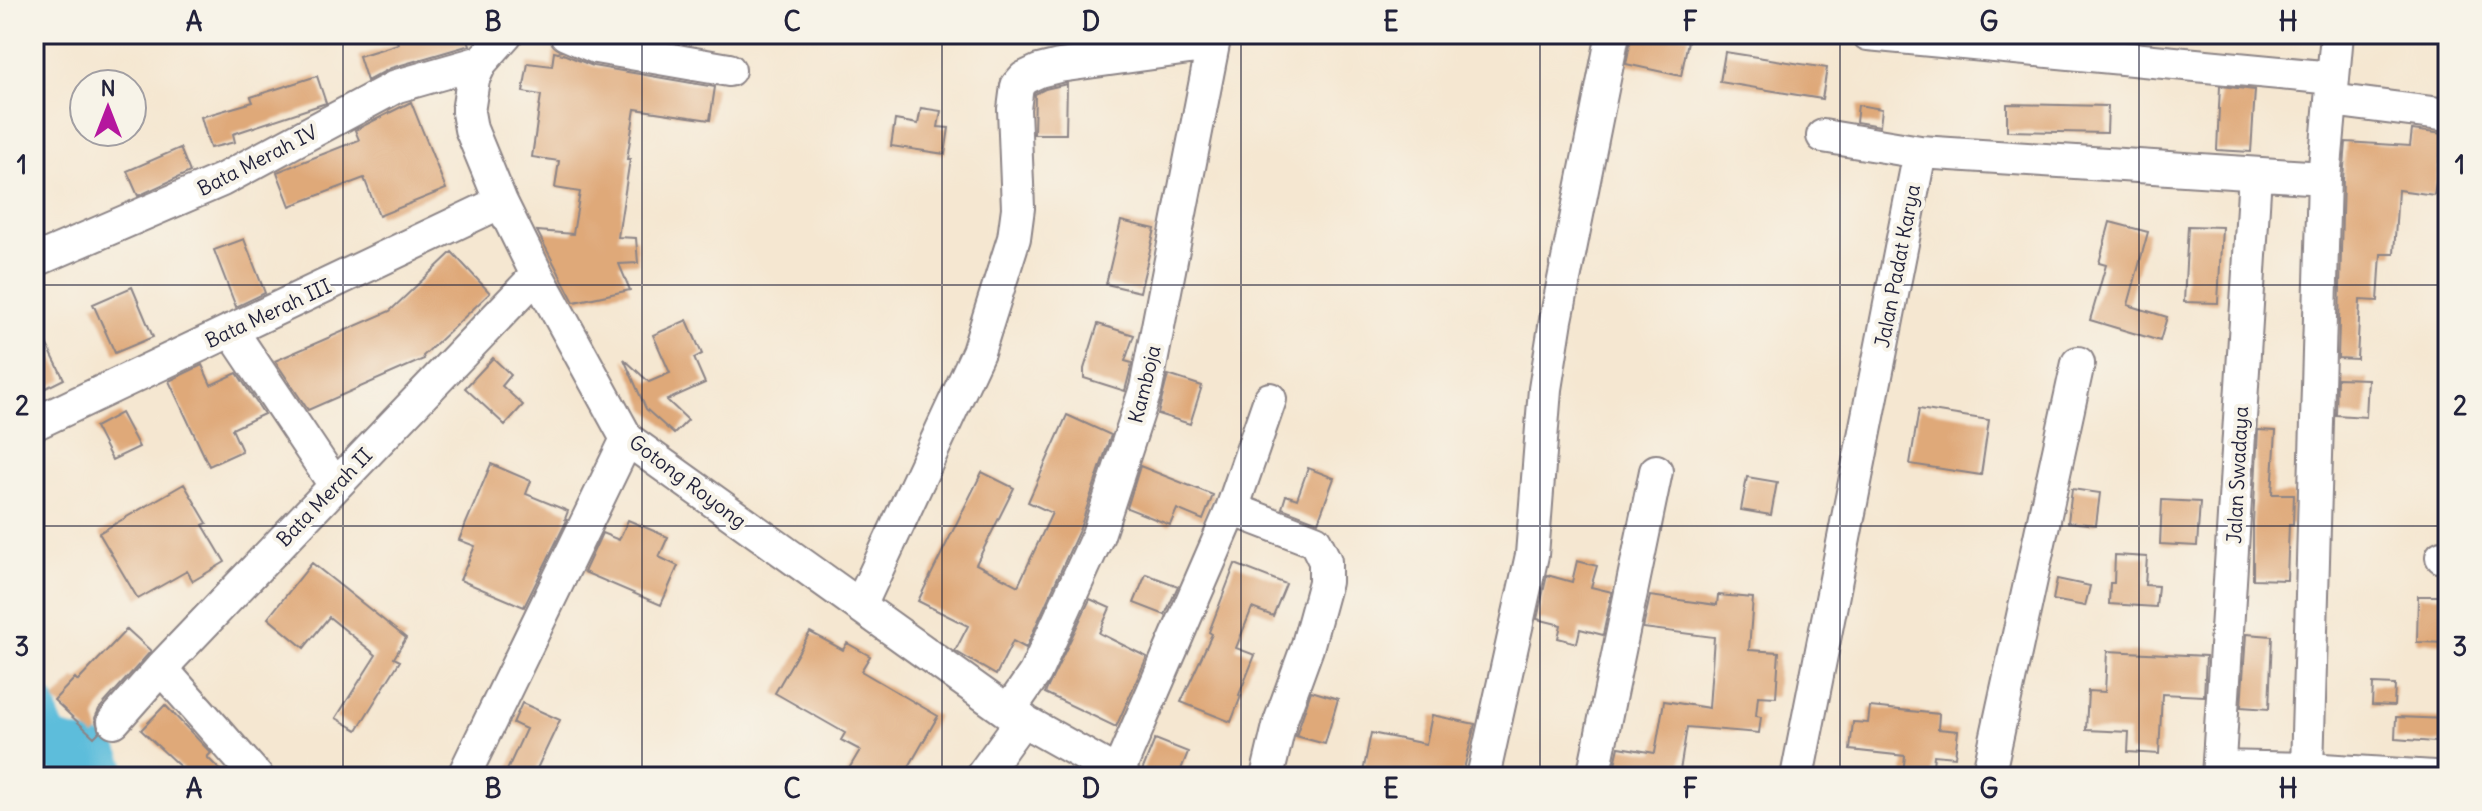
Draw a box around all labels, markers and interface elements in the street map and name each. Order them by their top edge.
text: A [186,5,203,38]
text: B [484,5,502,38]
text: C [783,5,801,38]
text: D [1082,5,1100,38]
text: E [1383,5,1399,38]
text: F [1683,5,1698,38]
text: G [1980,5,1999,38]
text: H [2279,5,2297,38]
north arrow [68,68,148,148]
text: N [100,74,116,102]
street label: Bata Merah IV [193,119,321,201]
text: 1 [17,148,27,181]
text: 1 [2455,148,2465,181]
street label: Jalan Padat Karya [1869,182,1925,350]
street label: Bata Merah III [201,273,335,353]
street label: Kamboja [1122,342,1166,426]
text: 2 [15,389,29,422]
text: 2 [2453,389,2467,422]
street label: Jalan Swadaya [2221,406,2253,544]
street label: Gotong Royong [625,429,751,533]
street label: Bata Merah II [271,442,377,552]
text: 3 [15,630,29,663]
text: 3 [2453,630,2467,663]
text: A [186,772,203,805]
text: B [484,772,502,805]
text: C [783,772,801,805]
text: D [1082,772,1100,805]
text: E [1383,772,1399,805]
text: F [1683,772,1698,805]
text: G [1980,772,1999,805]
text: H [2279,772,2297,805]

